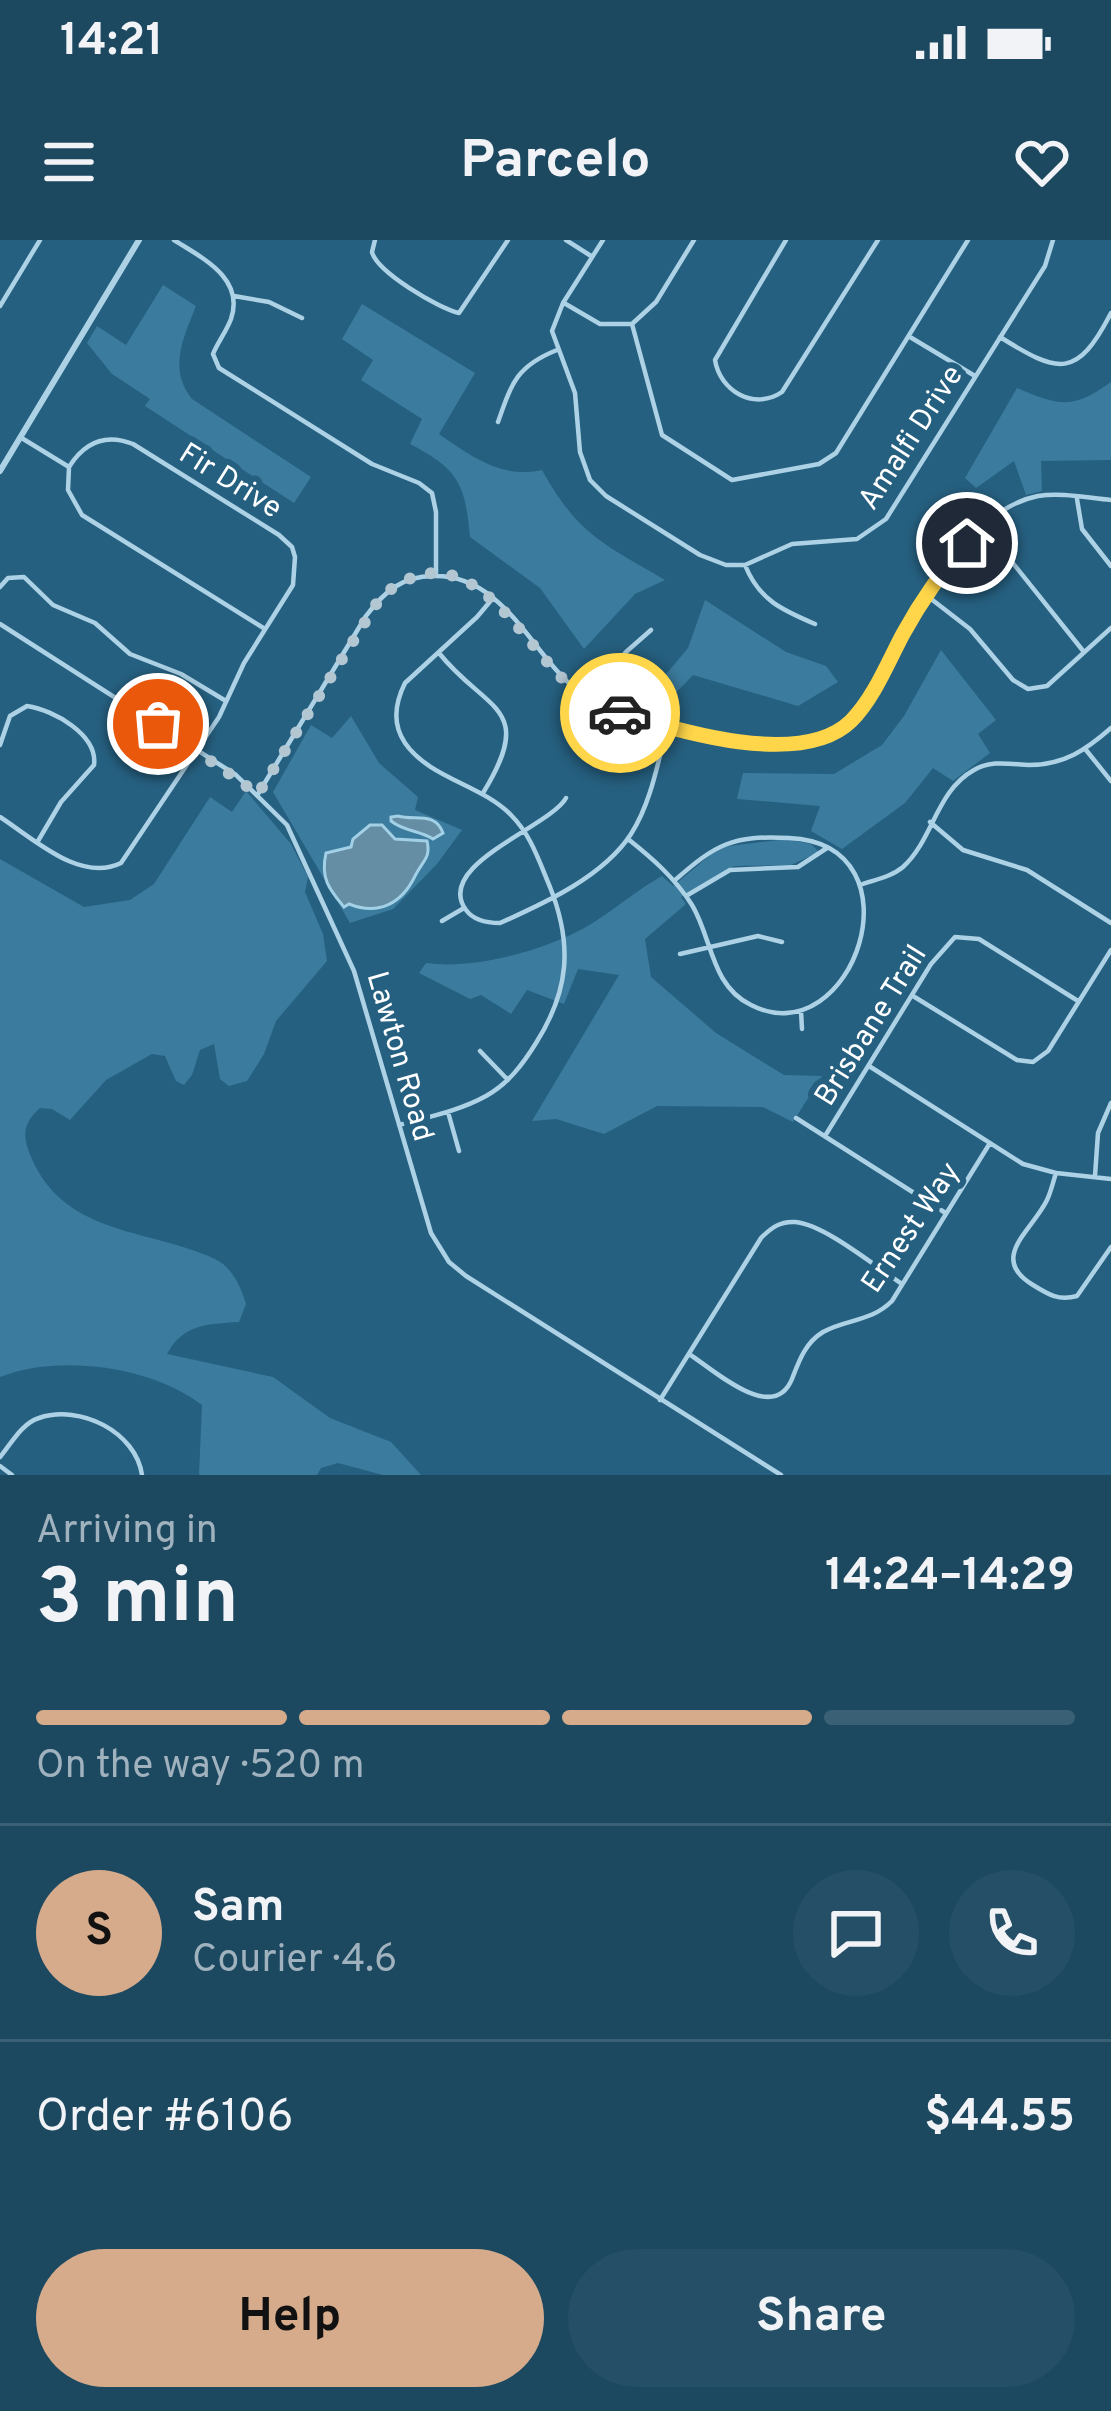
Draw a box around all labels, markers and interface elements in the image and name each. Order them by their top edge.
text: 14:21 [60,14,163,71]
text: Parcelo [460,128,651,197]
icon: menu [36,129,102,195]
icon: heart [1009,129,1075,195]
street label: Amalfi Drive [852,359,973,518]
street label: Fir Drive [171,436,288,528]
pin [916,492,1018,594]
icon: home [934,510,1000,576]
courier [560,653,680,773]
pin [107,673,209,775]
icon: car [587,680,653,746]
icon: bag [125,691,191,757]
street label: Brisbane Trail [808,939,936,1114]
street label: Lawton Road [357,967,441,1146]
street label: Ernest Way [855,1156,969,1301]
text: Arriving in [36,1508,218,1557]
text: 14:24–14:29 [825,1549,1075,1606]
text: 3 min [36,1552,239,1651]
text: On the way · 520 m [36,1743,364,1792]
button: chat [793,1870,919,1996]
button: phone [949,1870,1075,1996]
text: Sam [192,1880,284,1937]
text: S [85,1904,113,1961]
text: Courier · 4.6 [192,1937,397,1986]
text: Order #6106 [36,2090,294,2147]
text: $44.55 [924,2090,1075,2147]
button: Help [36,2249,544,2387]
button: Share [568,2249,1075,2387]

